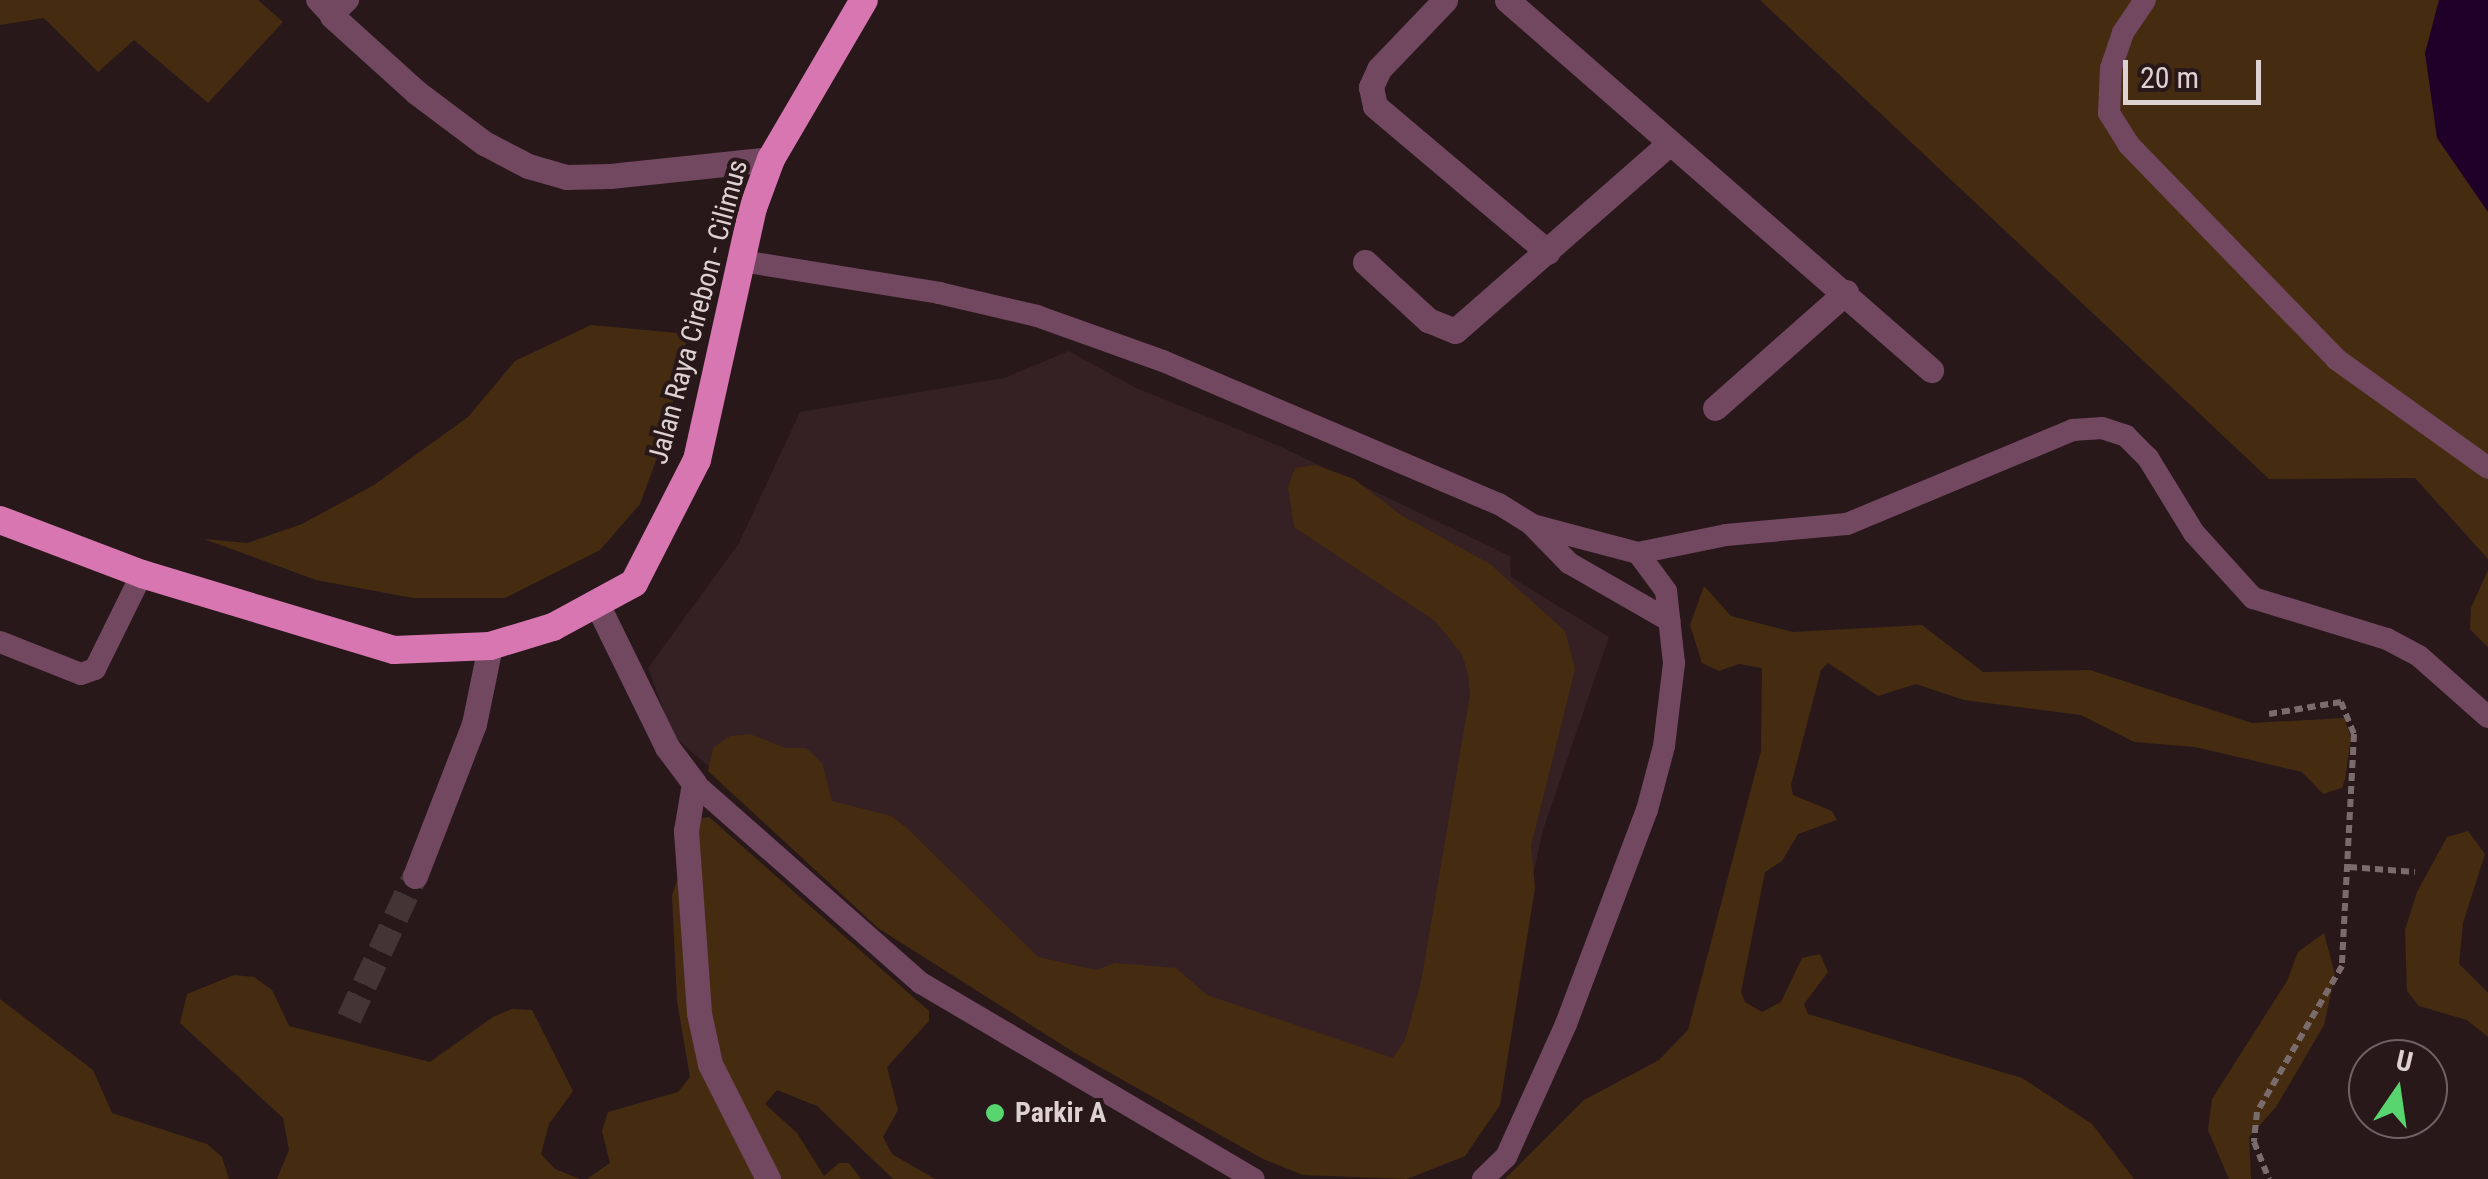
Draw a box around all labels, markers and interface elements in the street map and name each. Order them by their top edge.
scale bar [2128,40,2266,102]
text: 20 m [2140,60,2199,95]
street label: Jalan Raya Cirebon - Cilimus [641,156,755,468]
north arrow [2348,1039,2448,1139]
text: U [2393,1043,2416,1079]
place label: Parkir A [1015,1096,1106,1130]
marker: Parkir A [984,1102,1006,1124]

